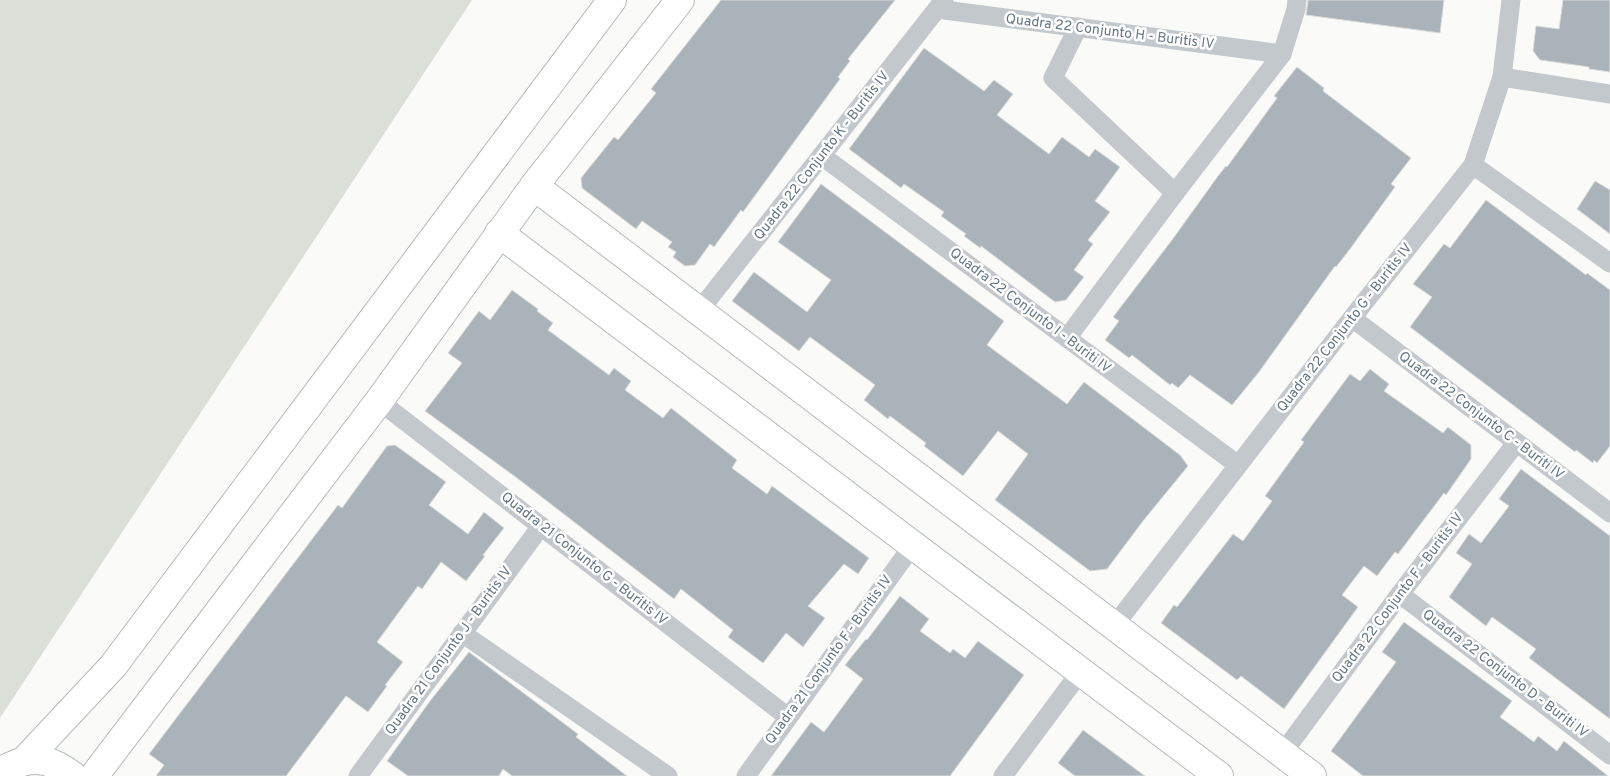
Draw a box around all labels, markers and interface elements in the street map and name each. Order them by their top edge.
street label: Quadra 22 Conjunto H - Buritis IV [1005,11,1215,53]
street label: Quadra 22 Conjunto K - Buritis IV [751,68,893,244]
street label: Quadra 22 Conjunto G - Buritis IV [1274,240,1416,416]
street label: Quadra 22 Conjunto I - Buriti IV [946,245,1114,377]
street label: Quadra 22 Conjunto C - Buriti IV [1395,348,1567,484]
street label: Quadra 21 Conjunto G - Buritis IV [497,489,671,629]
street label: Quadra 22 Conjunto F - Buritis IV [1329,510,1467,686]
street label: Quadra 21 Conjunto J - Buritis IV [382,563,516,739]
street label: Quadra 21 Conjunto F - Buritis IV [762,572,896,748]
street label: Quadra 22 Conjunto D - Buriti IV [1419,606,1591,742]

